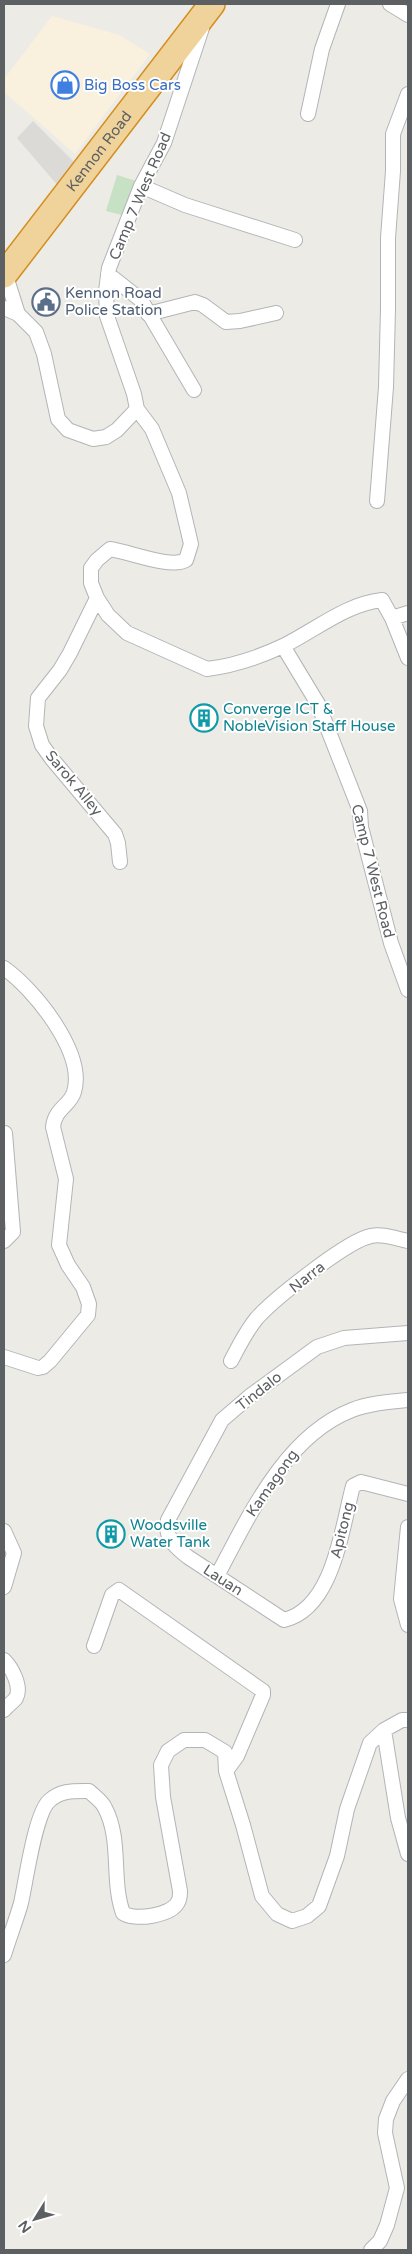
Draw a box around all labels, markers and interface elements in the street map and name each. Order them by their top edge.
shop icon: Big Boss Cars [50,70,80,100]
place label: Big Boss Cars [84,76,181,94]
street label: Kennon Road [62,107,136,195]
street label: Camp 7 West Road [105,130,175,262]
place label: Kennon Road Police Station [65,284,162,319]
public building icon: Kennon Road Police Station [31,287,61,317]
place label: Converge ICT & NobleVision Staff House [223,700,395,735]
building icon: Converge ICT & NobleVision Staff House [189,703,219,733]
street label: Sarok Alley [42,747,106,819]
street label: Camp 7 West Road [348,802,398,940]
street label: Narra [286,1257,328,1297]
street label: Tindalo [233,1368,285,1414]
street label: Kamagong [242,1446,302,1520]
street label: Apitong [326,1500,358,1560]
place label: Woodsville Water Tank [130,1516,210,1551]
building icon: Woodsville Water Tank [96,1519,126,1549]
street label: Lauan [200,1561,246,1599]
north arrow [10,2194,60,2244]
text: N [15,2217,35,2236]

